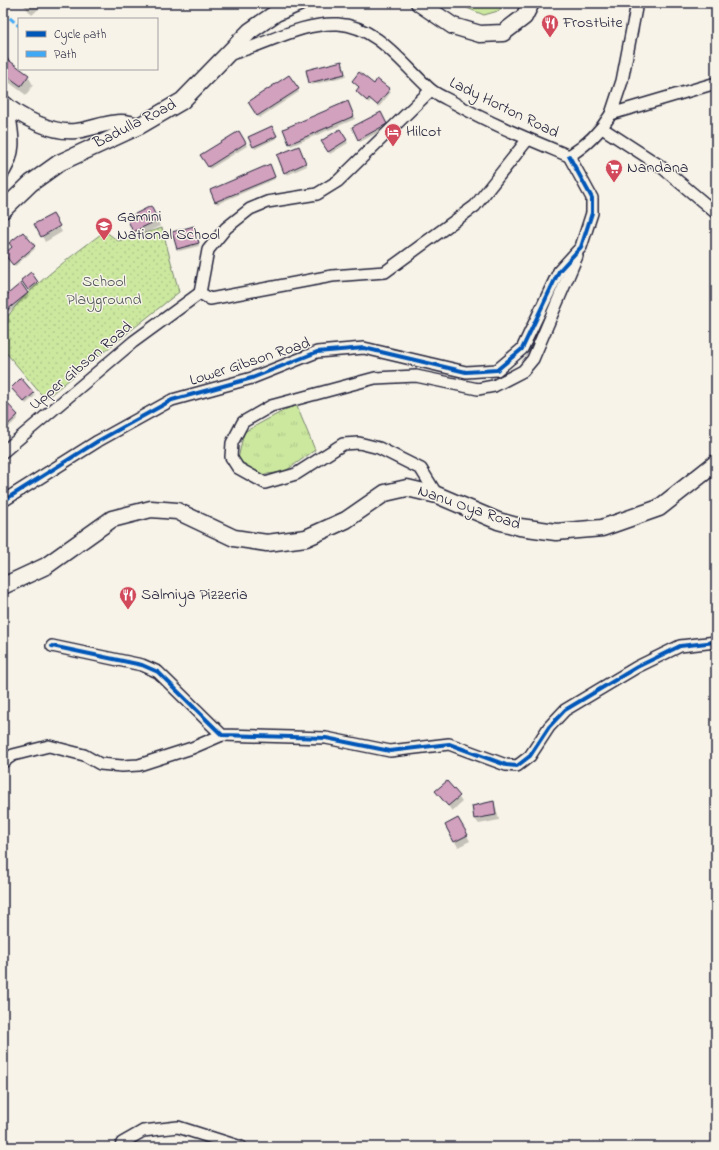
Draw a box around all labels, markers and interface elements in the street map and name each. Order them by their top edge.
place label: Frostbite [562,11,624,35]
restaurant icon: Frostbite [540,13,560,38]
legend [18,18,158,70]
text: Cycle path [54,26,106,45]
text: Path [54,46,77,64]
street label: Lady Horton Road [445,71,563,145]
street label: Badulla Road [88,93,181,156]
place label: Hilcot [406,120,442,144]
hotel icon: Hilcot [383,122,403,147]
place label: Nandana [627,156,689,180]
supermarket icon: Nandana [604,158,624,183]
place label: Gamini National School [117,205,220,247]
school or university icon: Gamini National School [94,216,114,241]
park label: School Playground [67,270,142,312]
street label: Upper Gibson Road [24,316,138,416]
street label: Lower Gibson Road [187,331,313,393]
street label: Nanu Oya Road [414,479,524,537]
place label: Salmiya Pizzeria [141,583,248,607]
restaurant icon: Salmiya Pizzeria [118,585,138,610]

